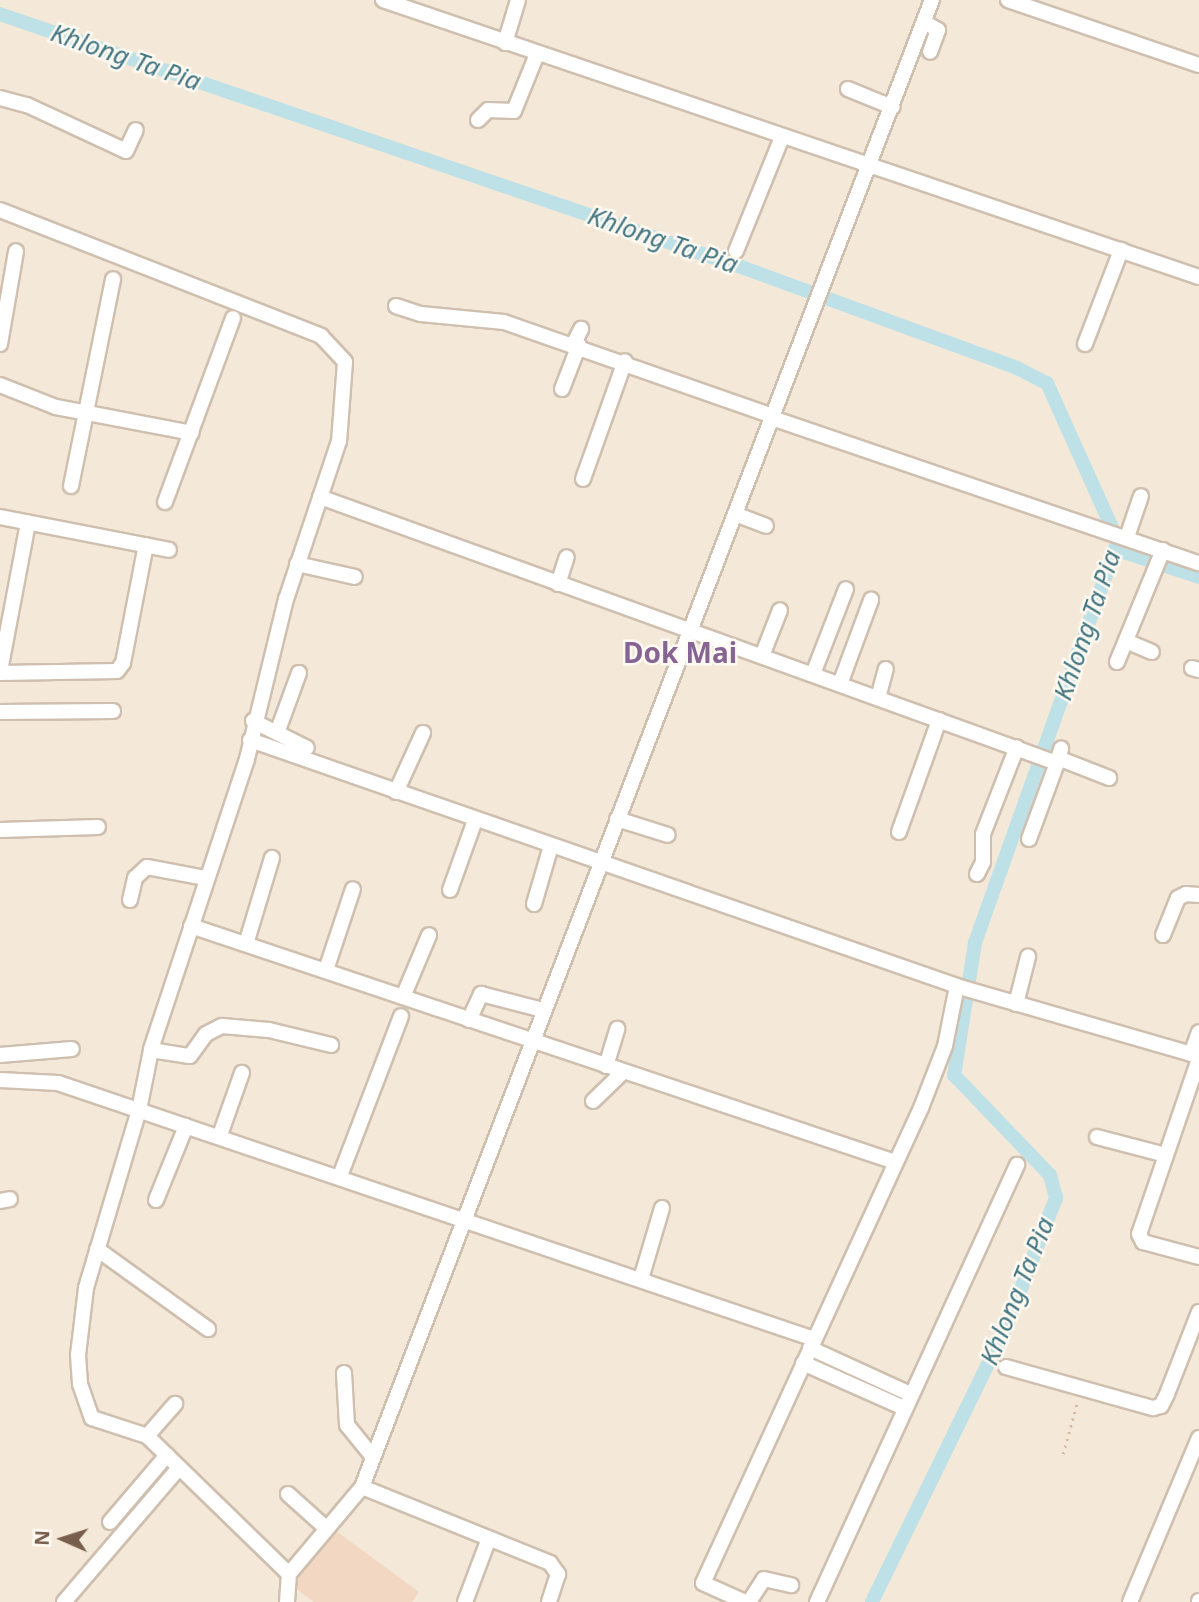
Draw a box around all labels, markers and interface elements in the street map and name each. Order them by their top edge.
water label: Khlong Ta Pia [47,17,205,97]
water label: Khlong Ta Pia [584,200,742,280]
water label: Khlong Ta Pia [1047,546,1127,704]
district label: Dok Mai [623,635,737,669]
water label: Khlong Ta Pia [973,1213,1061,1369]
north arrow [28,1504,98,1574]
text: N [29,1530,55,1546]

